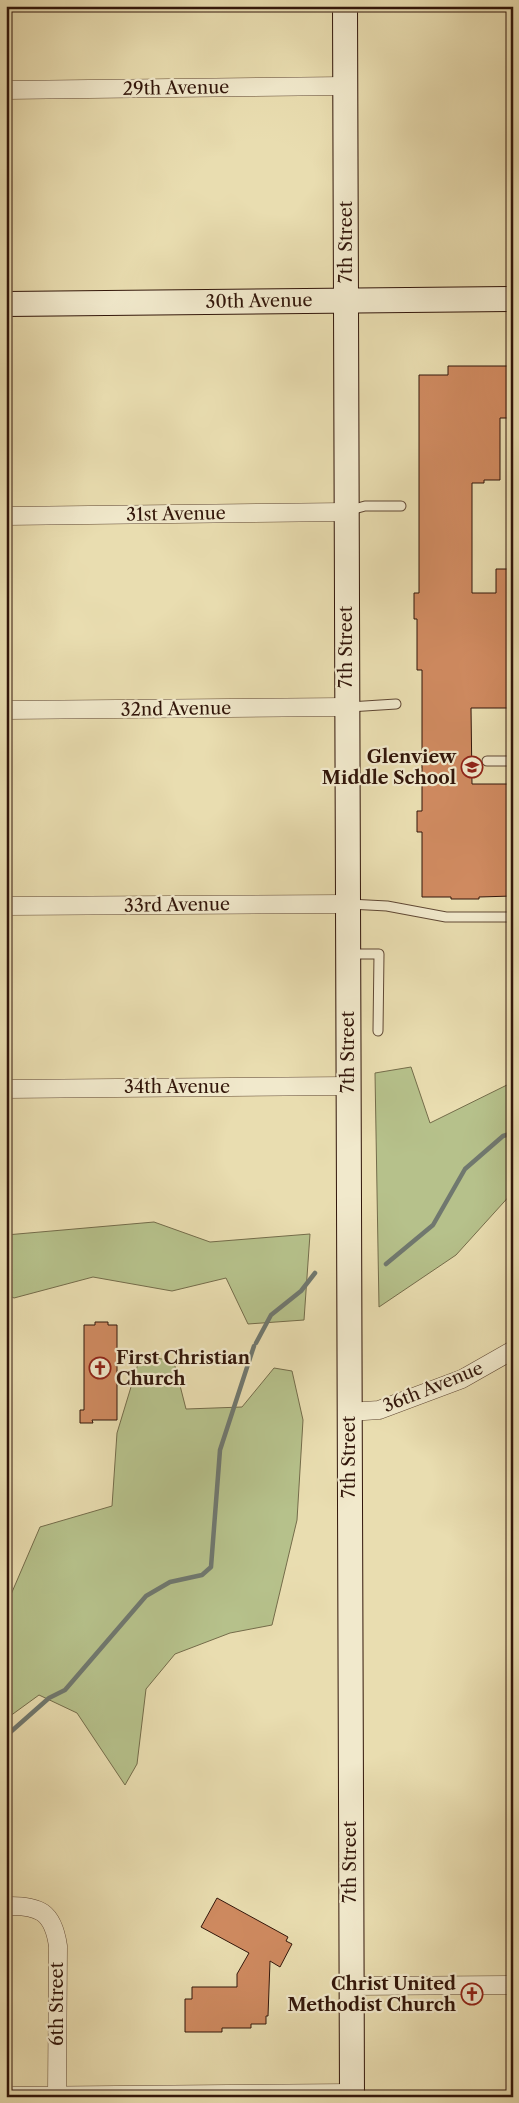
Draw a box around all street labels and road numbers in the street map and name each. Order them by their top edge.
street label: 29th Avenue [123,76,229,100]
street label: 7th Street [335,200,357,283]
street label: 30th Avenue [205,289,313,313]
street label: 31st Avenue [126,502,226,526]
street label: 7th Street [335,605,357,688]
street label: 32nd Avenue [121,697,231,721]
street label: 33rd Avenue [124,893,230,917]
street label: 7th Street [337,1010,359,1093]
street label: 34th Avenue [124,1076,230,1098]
street label: 36th Avenue [380,1357,486,1417]
street label: 7th Street [338,1415,360,1498]
street label: 7th Street [339,1820,361,1903]
street label: 6th Street [46,1961,68,2046]

